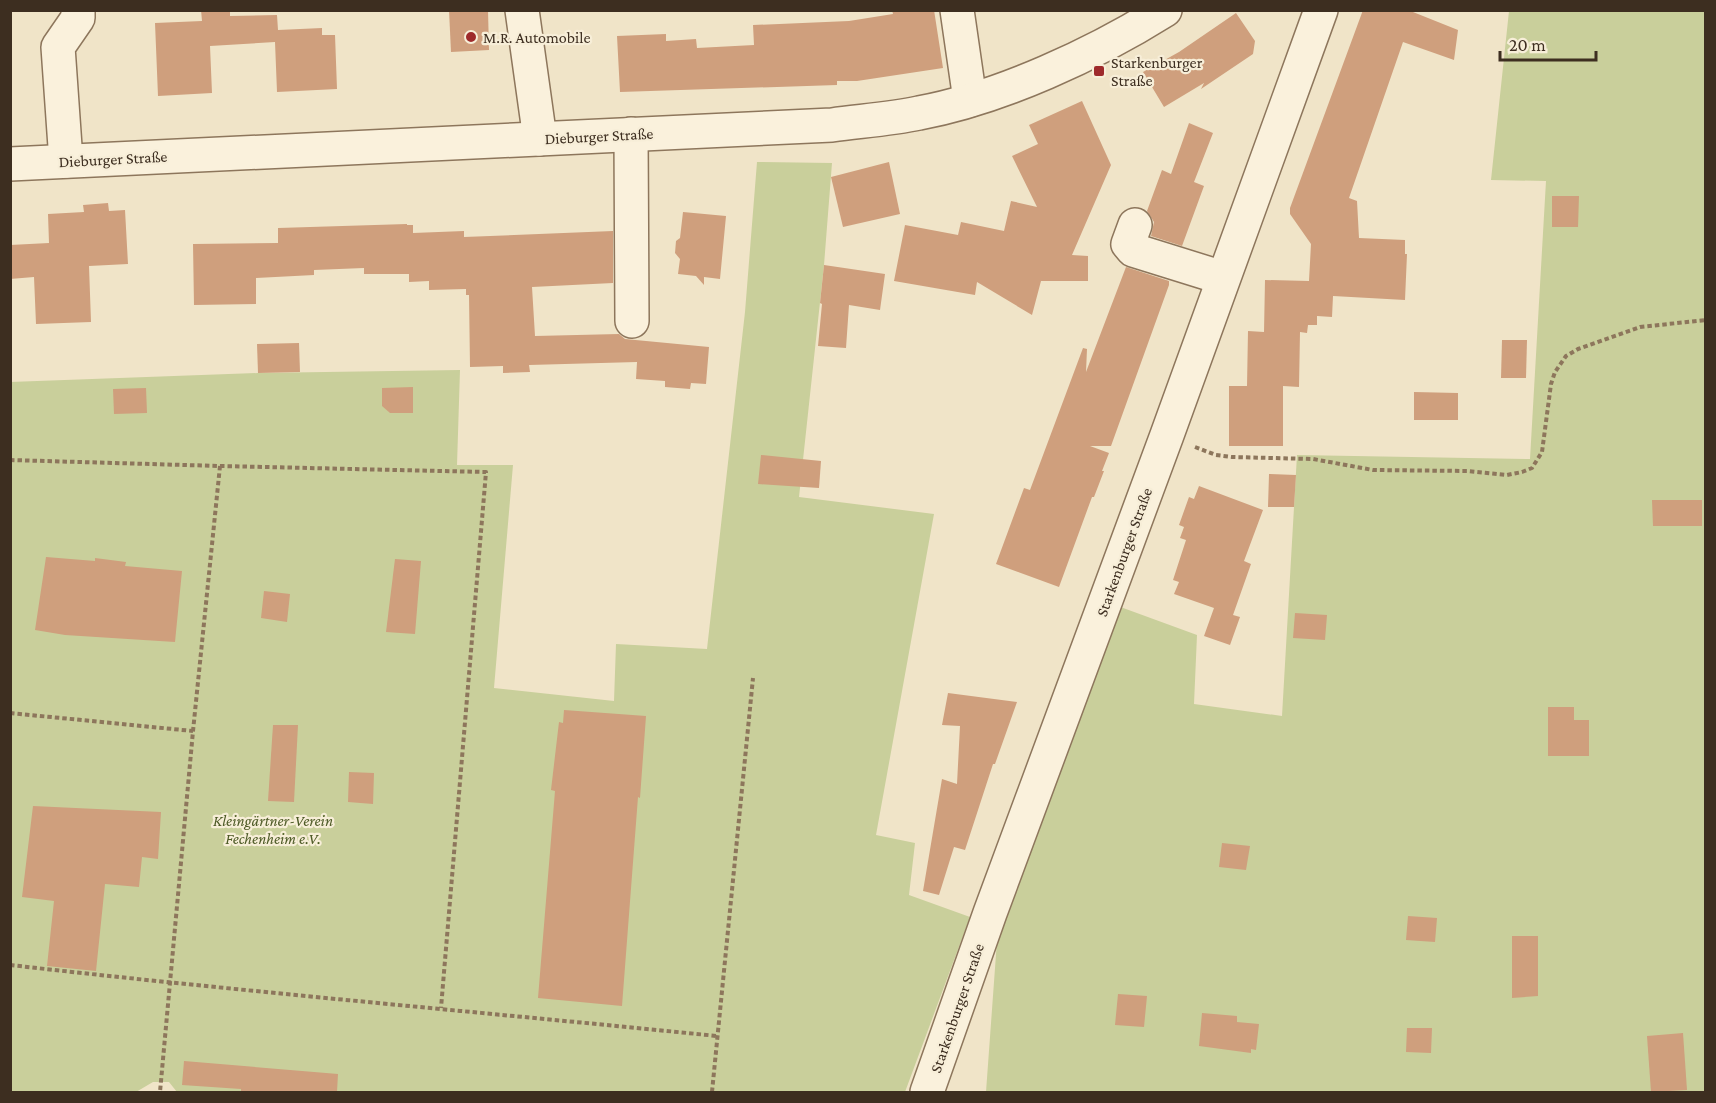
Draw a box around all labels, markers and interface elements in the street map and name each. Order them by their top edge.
scale bar [1500,24,1596,62]
place label: M.R. Automobile [483,29,590,46]
marker: M.R. Automobile [464,30,478,44]
text: 20 m [1509,35,1546,55]
place label: Starkenburger Straße [1111,54,1203,89]
marker: Starkenburger Straße [1092,64,1106,78]
street label: Dieburger Straße [544,125,654,148]
street label: Dieburger Straße [58,148,168,171]
street label: Starkenburger Straße [1093,485,1156,619]
park label: Kleingärtner-Verein Fechenheim e.V. [213,812,333,847]
street label: Starkenburger Straße [927,941,988,1075]

